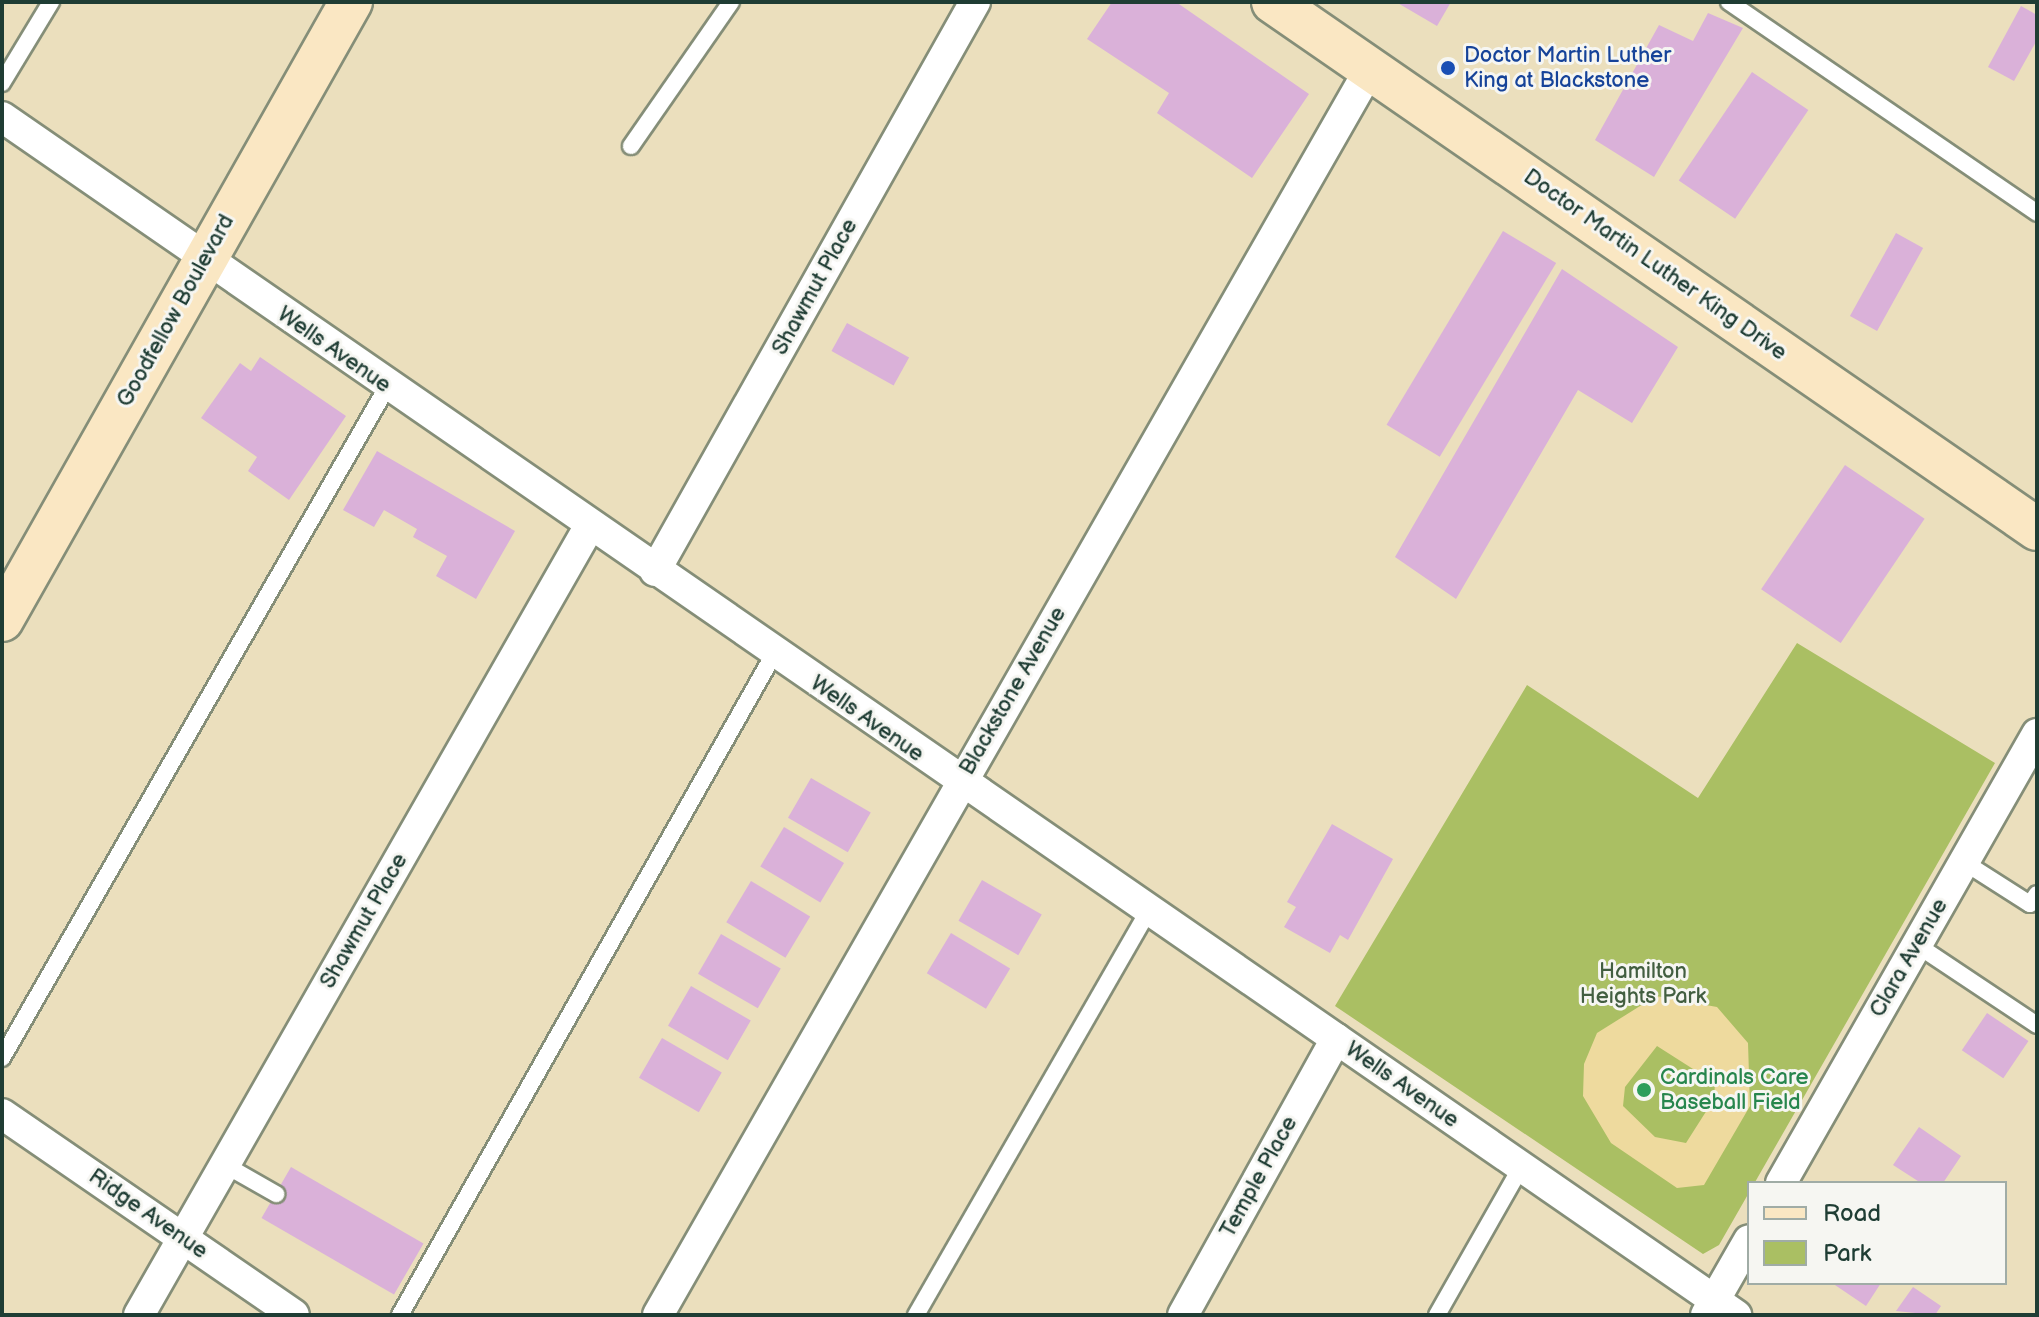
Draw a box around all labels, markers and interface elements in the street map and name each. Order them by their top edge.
place label: Doctor Martin Luther King at Blackstone [1464,42,1671,94]
marker: Doctor Martin Luther King at Blackstone [1439,59,1457,77]
street label: Doctor Martin Luther King Drive [1518,164,1792,366]
street label: Goodfellow Boulevard [112,210,240,412]
street label: Shawmut Place [767,214,863,360]
street label: Wells Avenue [272,301,396,399]
street label: Blackstone Avenue [954,602,1072,780]
street label: Wells Avenue [805,670,929,768]
street label: Shawmut Place [315,849,413,993]
street label: Clara Avenue [1864,894,1954,1022]
park label: Hamilton Heights Park [1580,958,1706,1010]
street label: Wells Avenue [1340,1036,1464,1134]
place label: Cardinals Care Baseball Field [1660,1064,1809,1116]
marker: Cardinals Care Baseball Field [1635,1081,1653,1099]
street label: Temple Place [1215,1112,1303,1242]
street label: Ridge Avenue [84,1163,212,1265]
legend [1747,1181,2007,1285]
text: Road [1823,1199,1881,1228]
text: Park [1823,1239,1871,1268]

